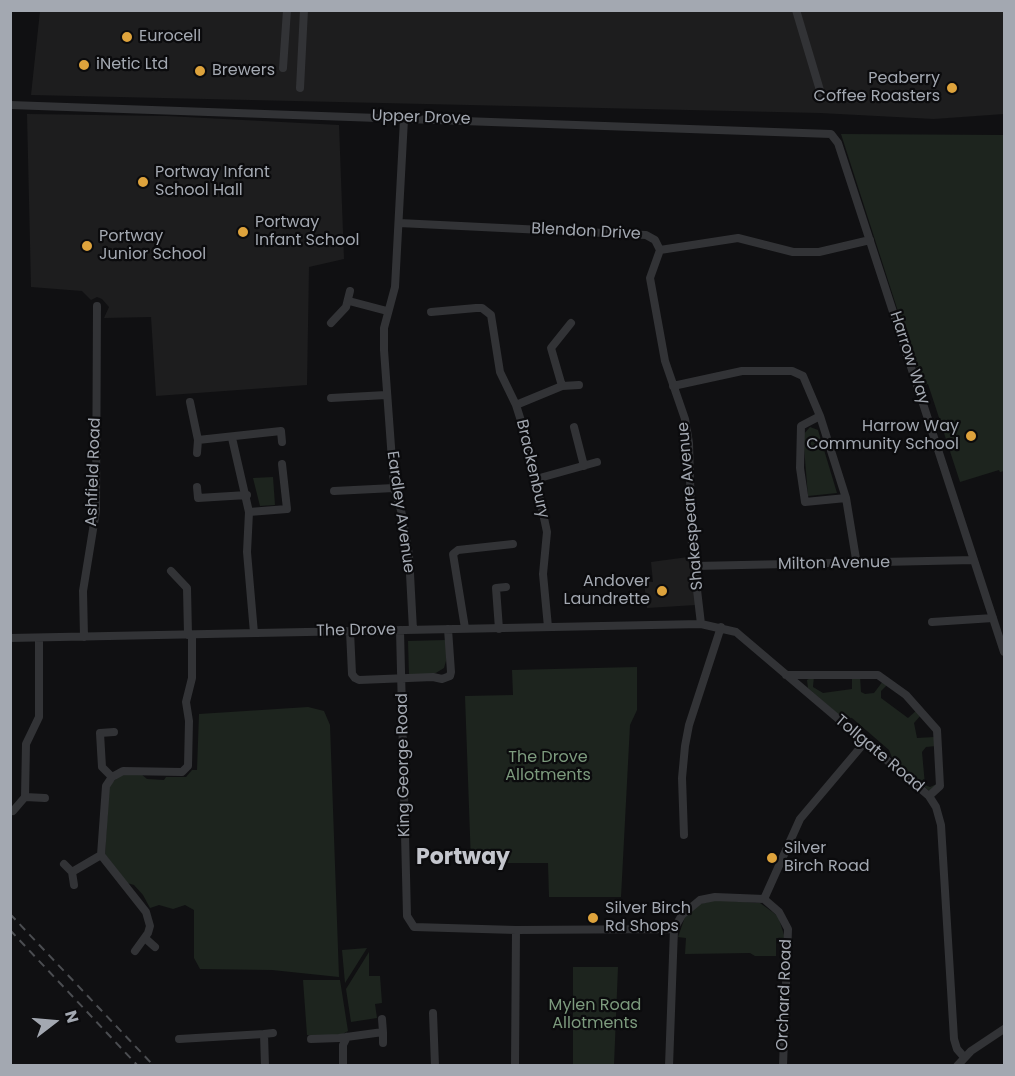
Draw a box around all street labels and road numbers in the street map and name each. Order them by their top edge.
street label: Upper Drove [371,107,471,129]
street label: Blendon Drive [531,220,641,244]
street label: Harrow Way [885,309,933,407]
street label: Ashfield Road [83,417,105,527]
street label: Brackenbury [511,418,553,520]
street label: Shakespeare Avenue [674,421,708,591]
street label: Eardley Avenue [382,450,418,574]
street label: Milton Avenue [778,553,890,575]
street label: The Drove [316,621,396,641]
street label: King George Road [393,693,415,837]
street label: Tollgate Road [831,711,927,797]
street label: Orchard Road [773,939,797,1051]

